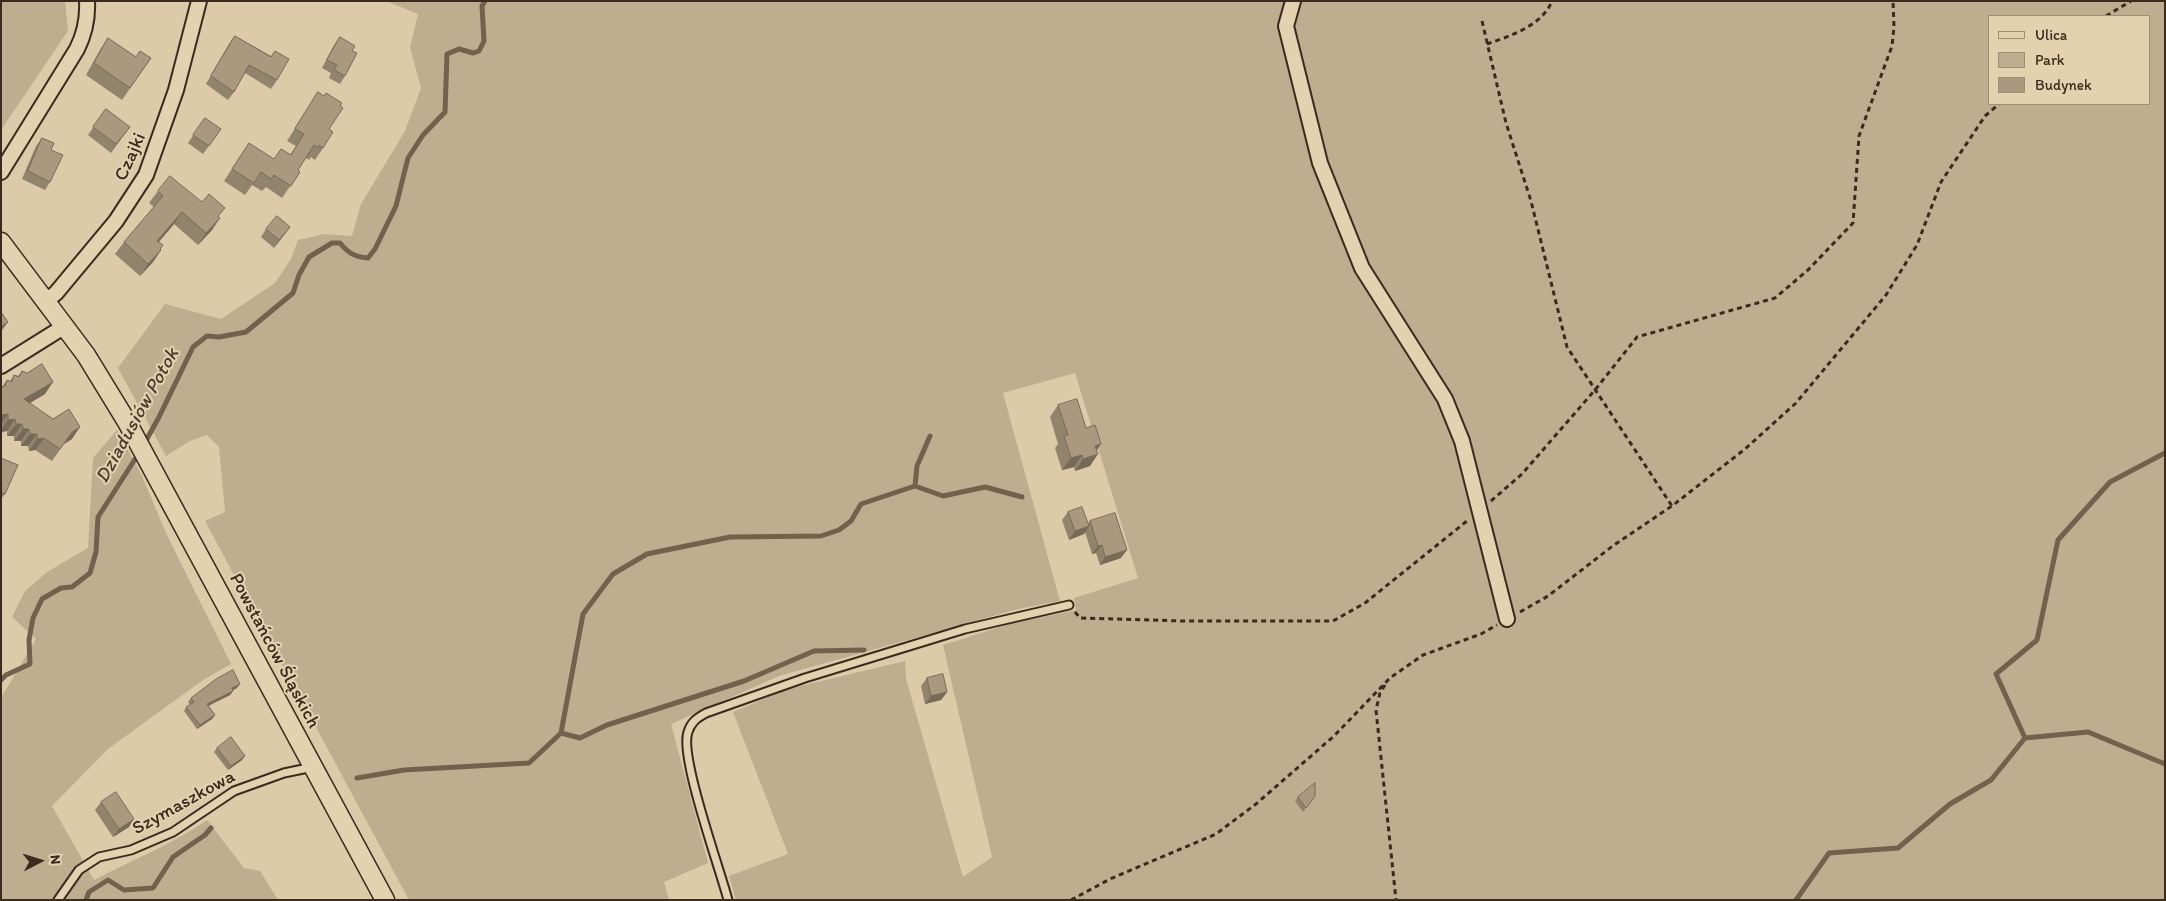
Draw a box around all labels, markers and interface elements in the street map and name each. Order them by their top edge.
legend [1988,15,2151,105]
text: Ulica [2035,26,2067,44]
text: Park [2035,51,2065,69]
text: Budynek [2035,76,2092,94]
street label: Czajki [110,129,152,185]
water label: Dziadusiów Potok [91,344,185,488]
street label: Powstańców Śląskich [224,570,324,732]
street label: Szymaszkowa [129,765,239,841]
north arrow [15,836,65,886]
text: N [47,854,64,865]

